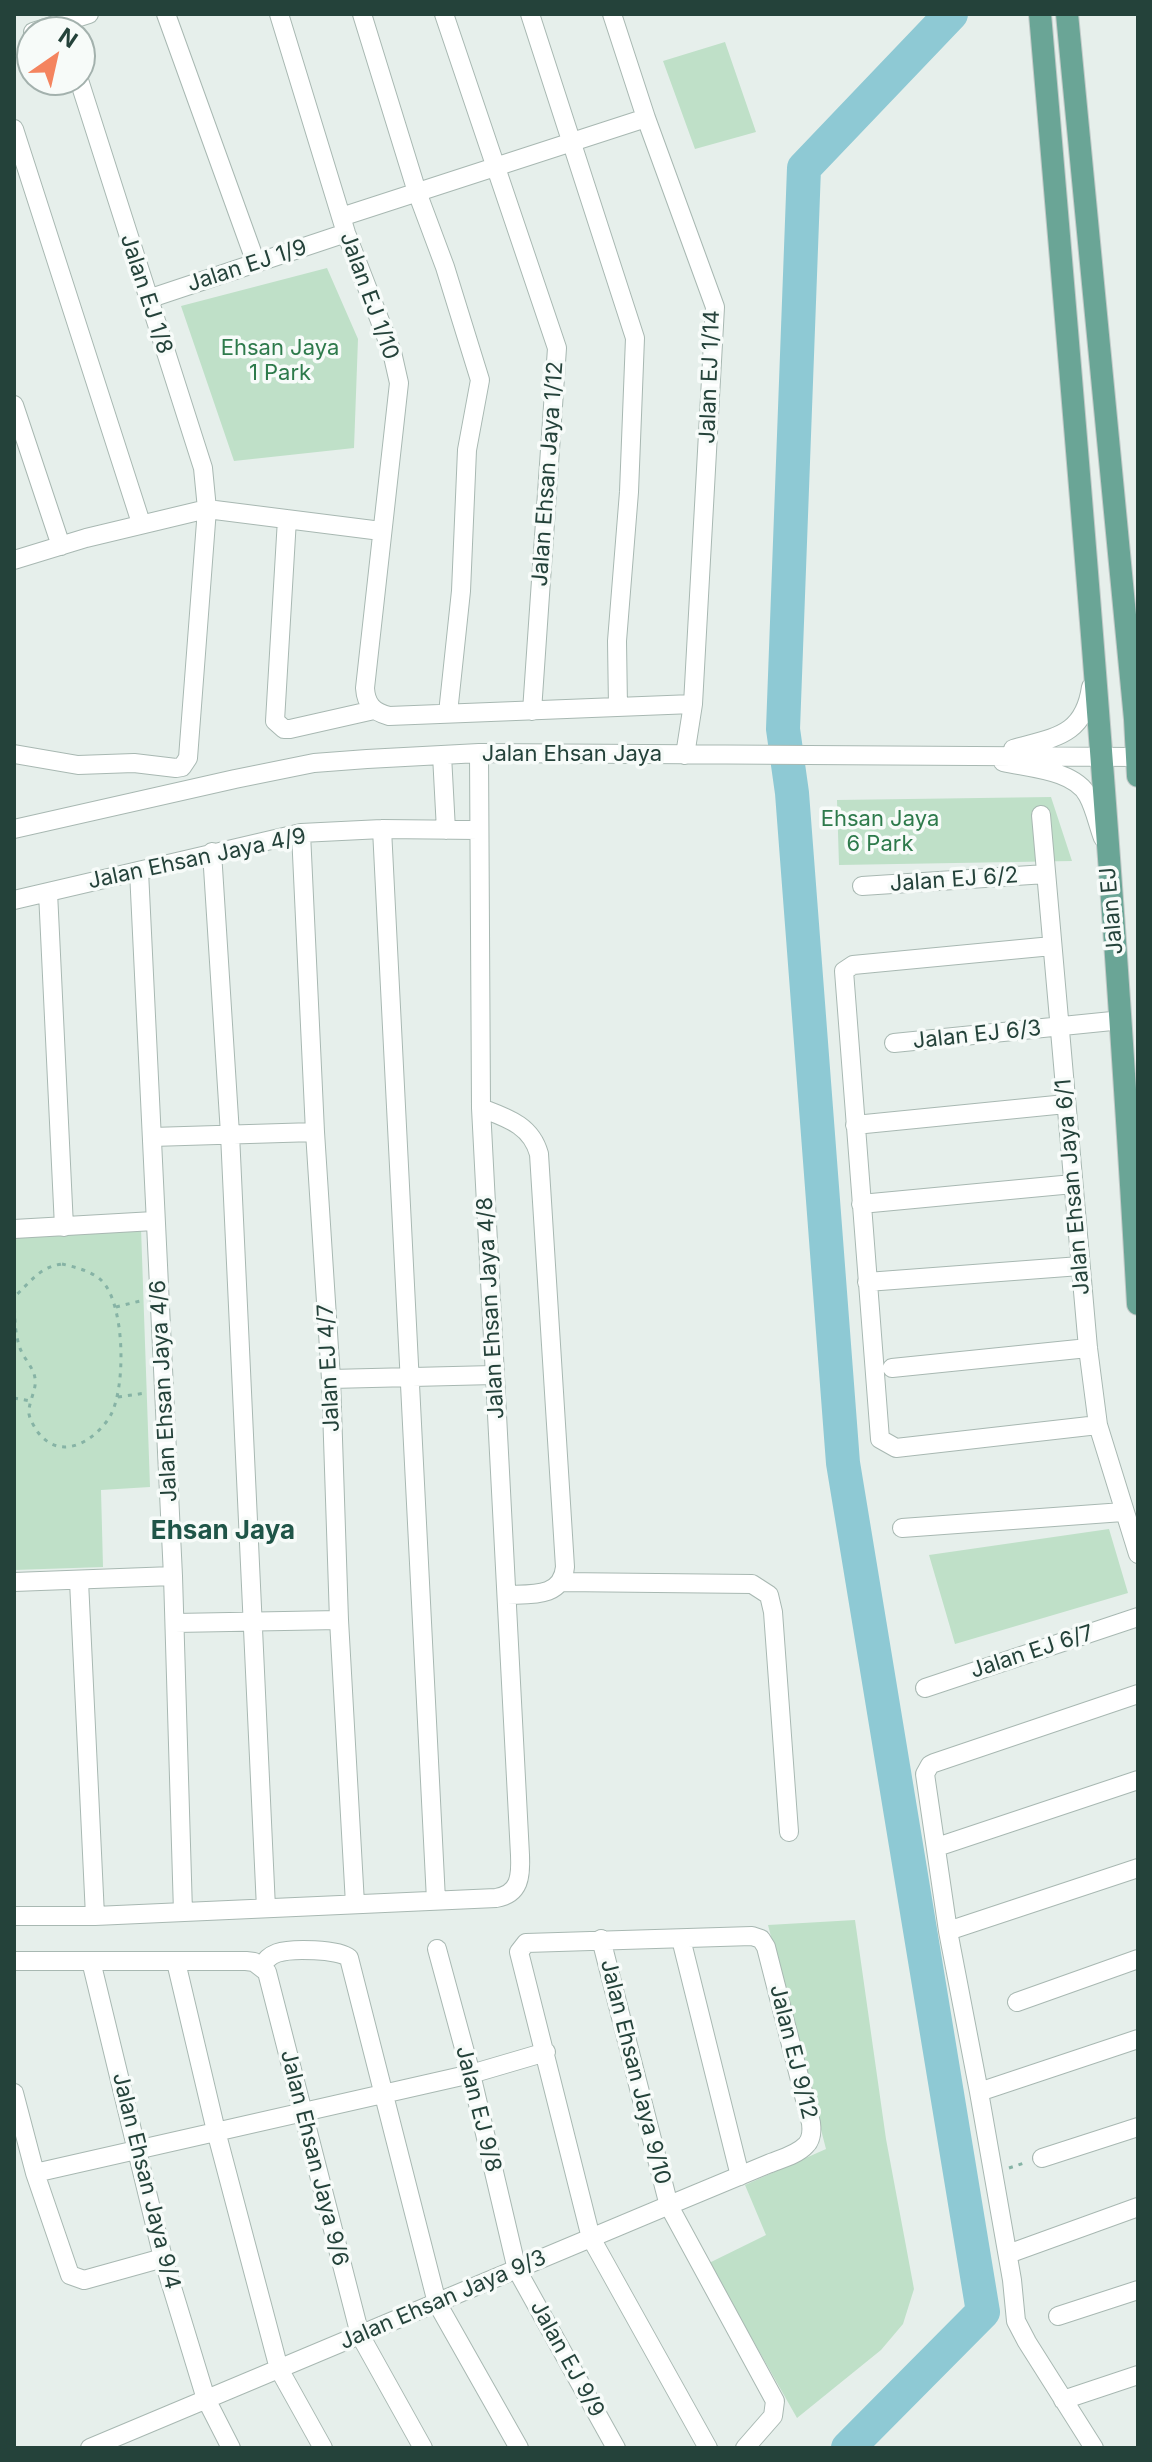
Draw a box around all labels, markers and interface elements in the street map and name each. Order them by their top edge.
north arrow [16,16,96,96]
text: N [54,22,83,53]
street label: Jalan EJ 1/10 [334,229,404,363]
street label: Jalan EJ 1/8 [114,231,178,357]
street label: Jalan EJ 1/9 [184,234,310,298]
street label: Jalan EJ 1/14 [694,310,726,444]
park label: Ehsan Jaya 1 Park [221,335,339,386]
street label: Jalan Ehsan Jaya 1/12 [527,360,569,588]
street label: Jalan Ehsan Jaya [482,741,662,767]
park label: Ehsan Jaya 6 Park [821,806,939,858]
street label: Jalan Ehsan Jaya 4/9 [86,823,308,895]
street label: Jalan EJ 6/2 [889,862,1019,898]
street label: Jalan EJ [1095,866,1129,956]
street label: Jalan EJ 6/3 [912,1015,1042,1055]
street label: Jalan Ehsan Jaya 6/1 [1050,1078,1096,1296]
street label: Jalan Ehsan Jaya 4/8 [472,1196,510,1420]
street label: Jalan Ehsan Jaya 4/6 [145,1279,183,1503]
street label: Jalan EJ 4/7 [312,1303,346,1433]
district label: Ehsan Jaya [151,1515,295,1547]
street label: Jalan EJ 6/7 [967,1620,1097,1684]
street label: Jalan Ehsan Jaya 9/10 [594,1957,676,2187]
street label: Jalan EJ 9/12 [764,1982,822,2122]
street label: Jalan EJ 9/8 [450,2043,506,2175]
street label: Jalan Ehsan Jaya 9/6 [274,2047,354,2269]
street label: Jalan Ehsan Jaya 9/4 [106,2070,186,2292]
street label: Jalan Ehsan Jaya 9/3 [336,2245,550,2355]
street label: Jalan EJ 9/9 [524,2296,610,2422]

